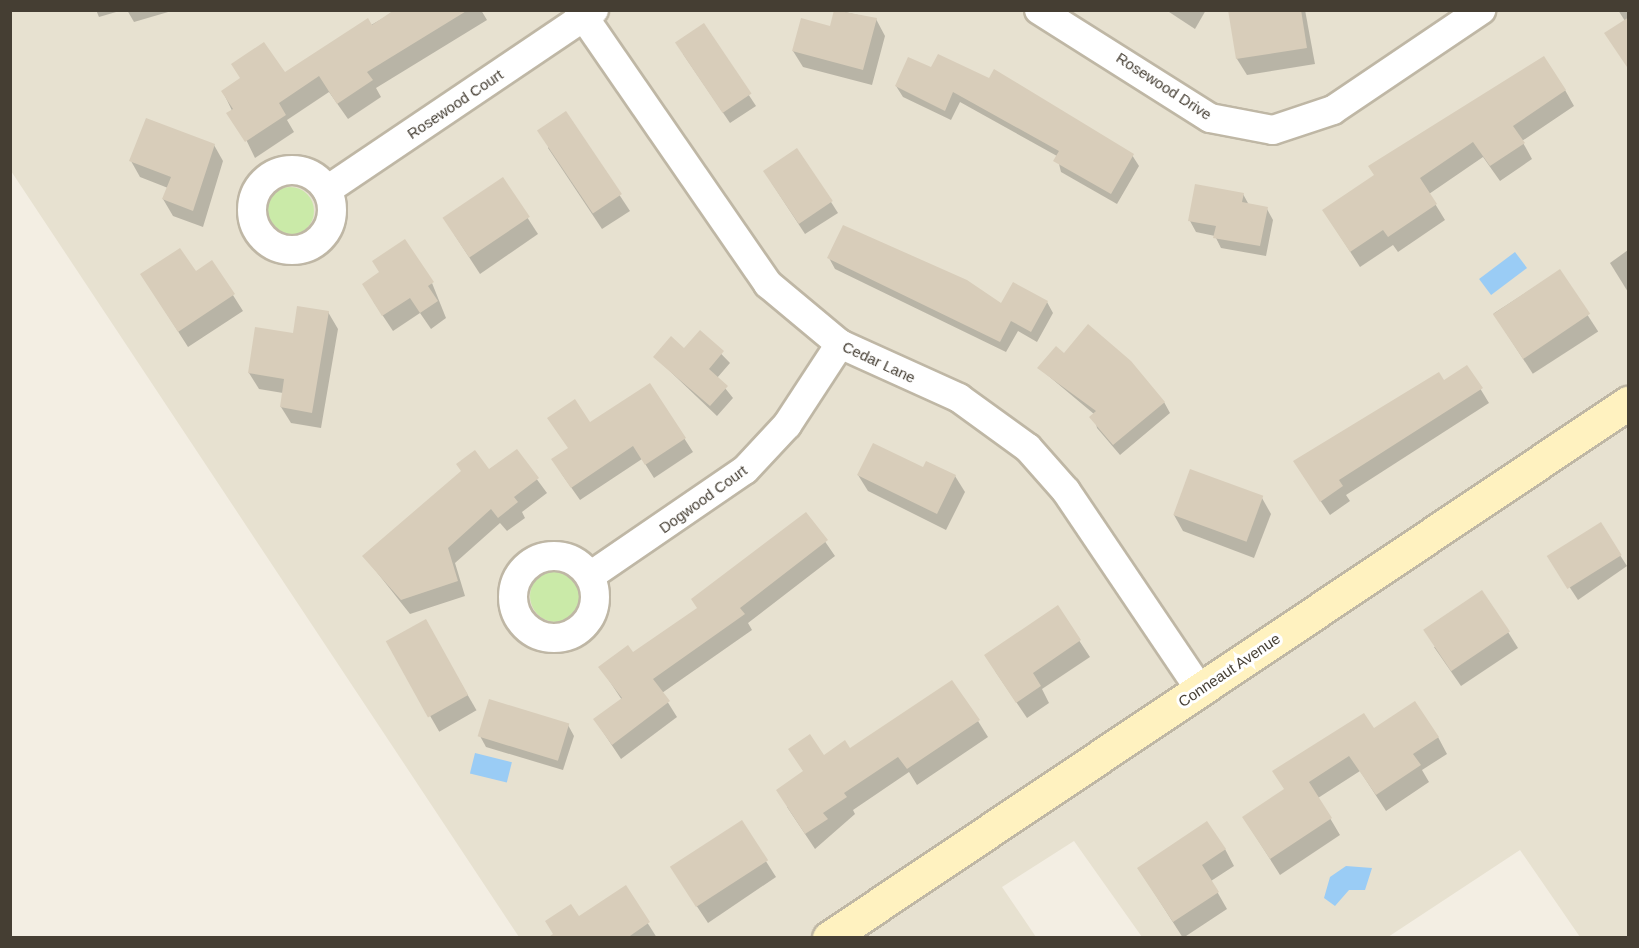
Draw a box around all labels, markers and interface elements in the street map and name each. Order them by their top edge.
street label: Rosewood Drive [1113,48,1215,124]
street label: Rosewood Court [404,65,506,143]
street label: Cedar Lane [840,337,918,387]
street label: Dogwood Court [656,461,750,537]
street label: Conneaut Avenue [1174,629,1284,711]

